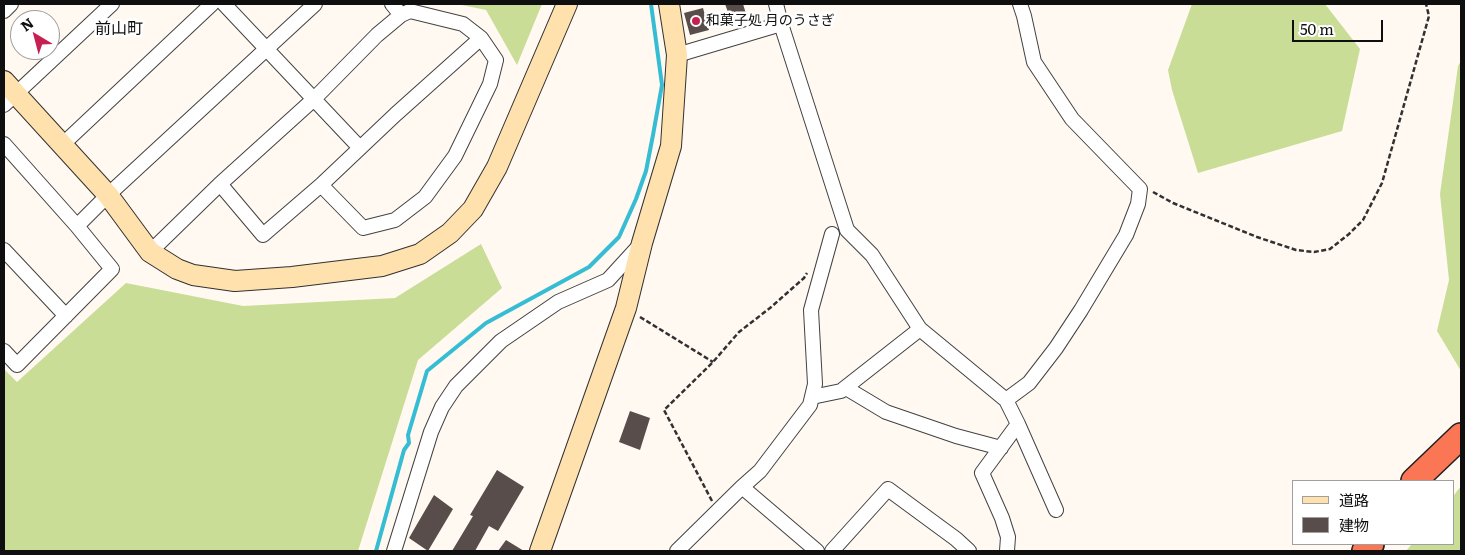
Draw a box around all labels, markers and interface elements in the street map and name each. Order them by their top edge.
north arrow [10,10,60,60]
scale bar [1295,10,1386,42]
text: N [16,12,37,35]
place label: 和菓子処 月のうさぎ [706,13,835,29]
marker: 和菓子処 月のうさぎ [690,15,702,27]
text: 50 m [1300,17,1334,40]
district label: 前山町 [95,19,143,39]
legend [1292,480,1455,545]
text: 道路 [1339,488,1369,511]
text: 建物 [1339,513,1369,536]

